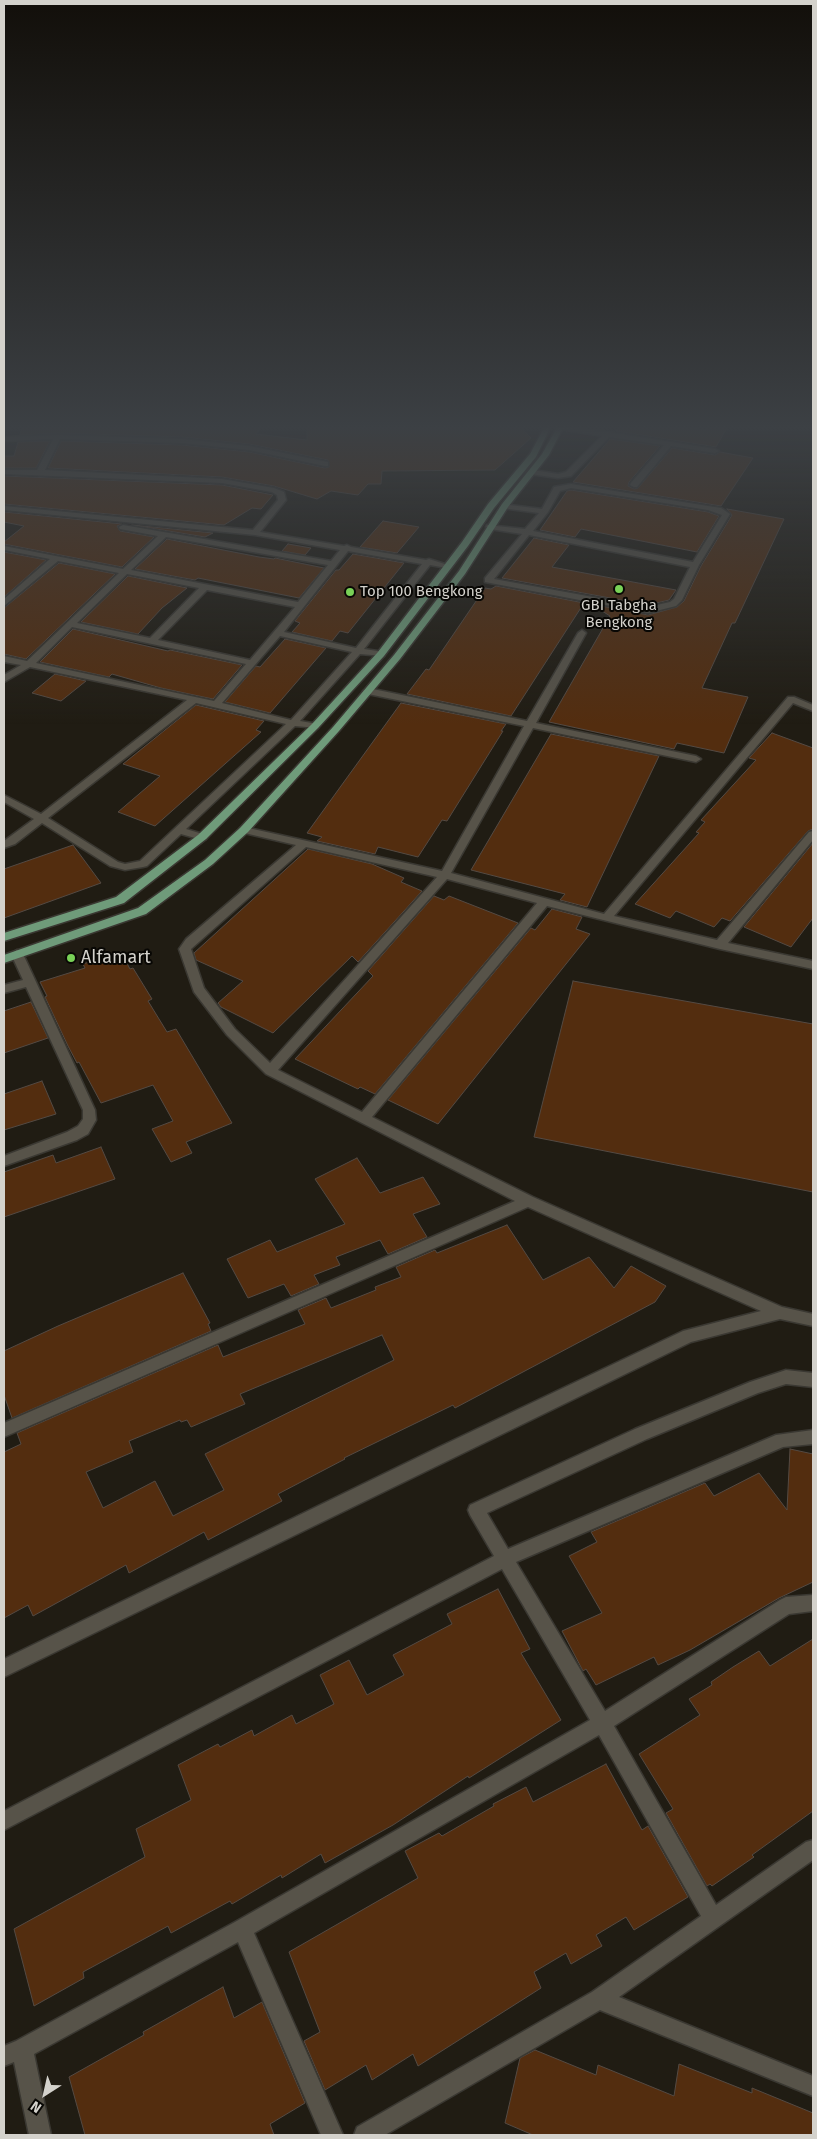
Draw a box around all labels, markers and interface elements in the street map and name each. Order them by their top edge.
place label: Top 100 Bengkong [360,583,483,601]
marker: GBI Tabgha Bengkong [613,583,625,595]
marker: Top 100 Bengkong [344,586,356,598]
place label: GBI Tabgha Bengkong [581,597,657,632]
place label: Alfamart [81,947,151,969]
marker: Alfamart [65,952,77,964]
north arrow [20,2069,70,2119]
text: N [27,2097,45,2116]

